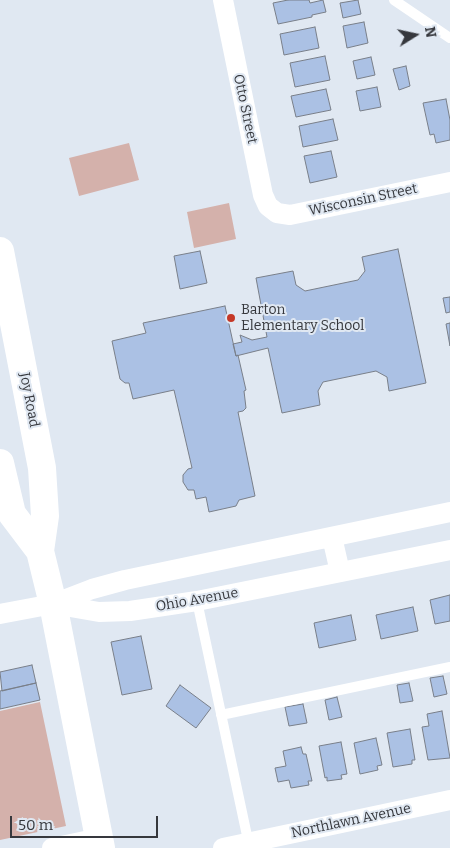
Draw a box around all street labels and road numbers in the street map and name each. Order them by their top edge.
street label: Otto Street [229,73,261,145]
street label: Wisconsin Street [307,180,419,220]
street label: Joy Road [15,371,43,429]
street label: Ohio Avenue [155,584,239,616]
street label: Northlawn Avenue [290,800,412,842]

